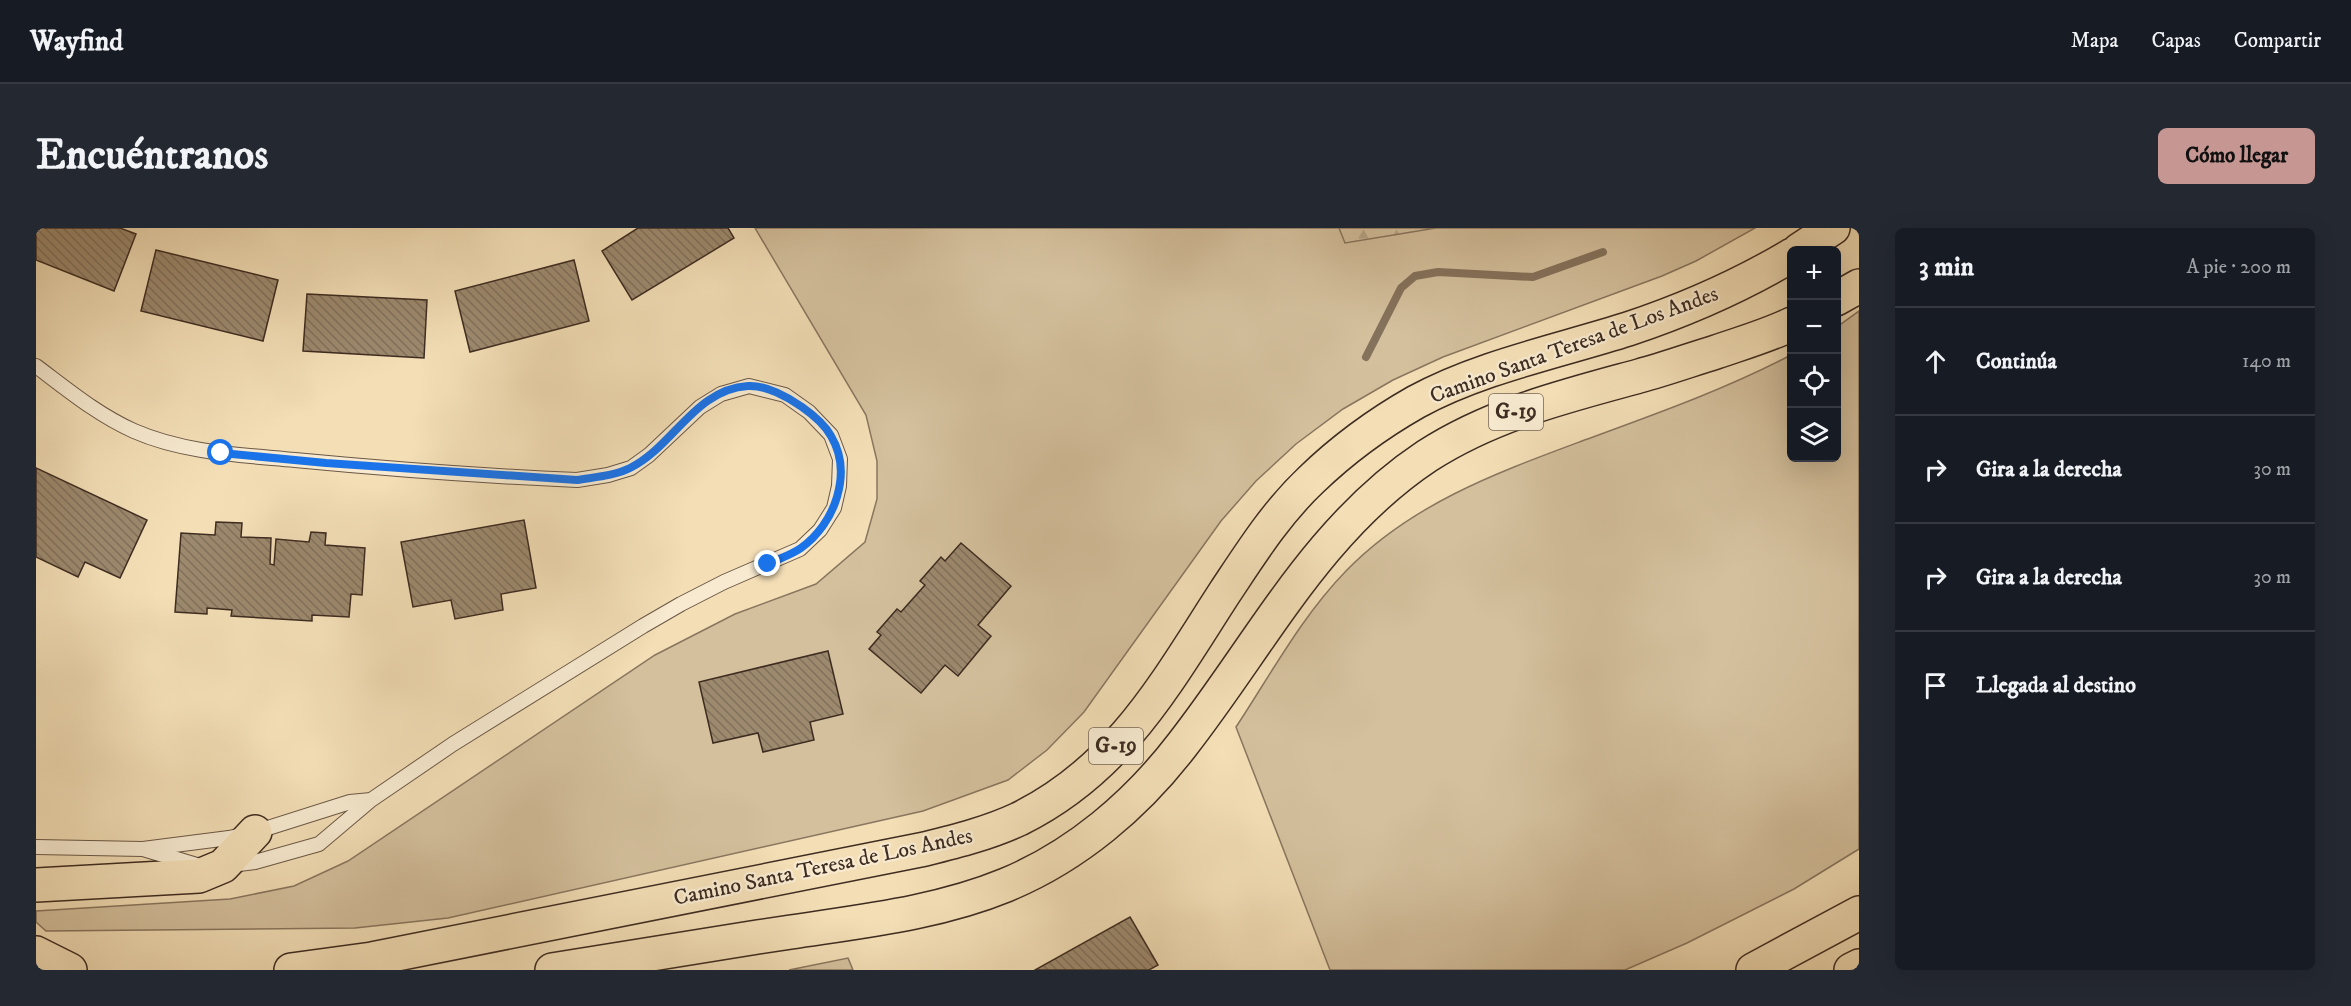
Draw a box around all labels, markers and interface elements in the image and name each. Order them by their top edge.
text: Wayfind [30,24,123,59]
text: Mapa [2071,28,2118,54]
text: Capas [2151,28,2201,54]
text: Compartir [2234,28,2321,54]
button: Cómo llegar [2158,128,2315,184]
text: Encuéntranos [36,130,268,182]
map controls [1787,246,1841,462]
button: + [1787,246,1841,300]
text: 3 min [1919,251,1974,284]
text: A pie · 200 m [2186,255,2291,280]
street label: Camino Santa Teresa de Los Andes [1426,280,1722,410]
button: − [1787,300,1841,354]
icon: ahead [1919,345,1952,378]
text: Continúa [1976,348,2057,375]
text: 140 m [2242,349,2291,374]
button: locate [1787,354,1841,408]
road number: G-19 [1489,394,1543,430]
button: layers [1787,408,1841,462]
route start [207,439,233,465]
icon: right [1919,453,1952,486]
text: Gira a la derecha [1976,456,2122,483]
text: 30 m [2253,457,2291,482]
route end [754,550,780,576]
icon: right [1919,561,1952,594]
text: Gira a la derecha [1976,564,2122,591]
text: 30 m [2253,565,2291,590]
icon: arrive [1919,669,1952,702]
text: Llegada al destino [1976,672,2136,699]
road number: G-19 [1089,728,1143,764]
street label: Camino Santa Teresa de Los Andes [671,822,975,912]

